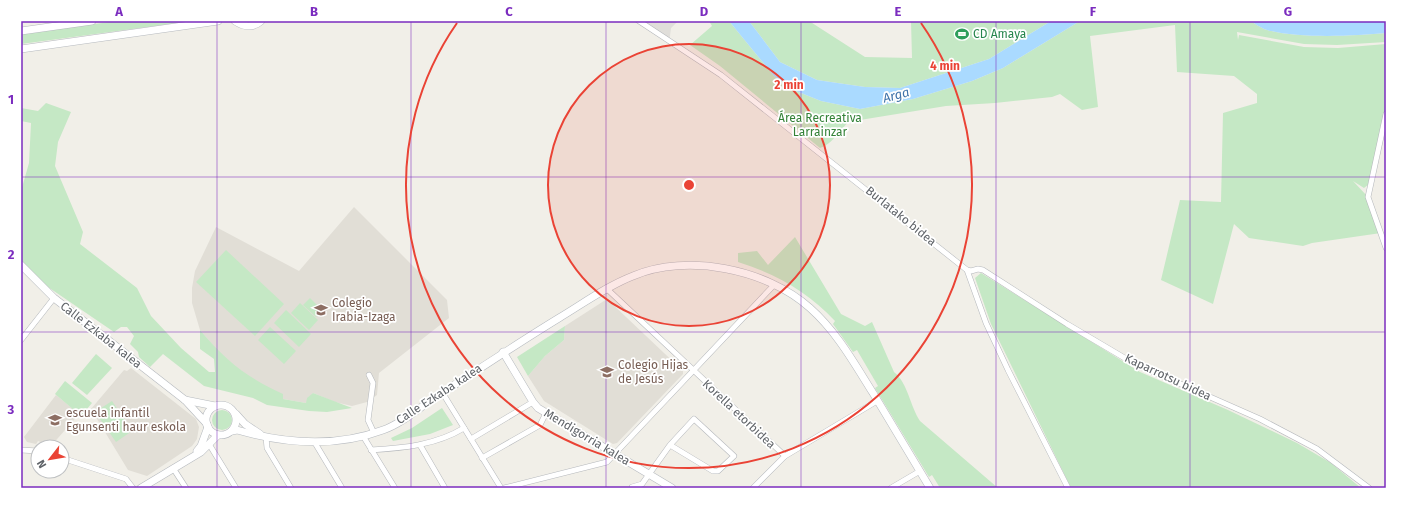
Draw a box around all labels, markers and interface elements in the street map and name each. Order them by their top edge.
text: A [114,4,123,19]
text: B [310,4,318,19]
text: C [505,4,513,19]
text: D [700,4,709,19]
text: E [895,4,902,19]
text: F [1090,4,1097,19]
text: G [1284,4,1292,19]
sports icon: CD Amaya [954,26,970,42]
place label: CD Amaya [973,27,1026,41]
text: 4 min [930,59,960,73]
text: 2 min [774,78,804,92]
water label: Arga [880,84,911,106]
text: 1 [8,92,14,107]
park label: Área Recreativa Larrainzar [778,110,862,139]
centre of rings [682,178,696,192]
street label: Burlatako bidea [863,183,939,249]
text: 2 [8,247,15,262]
place label: Colegio Irabia-Izaga [332,296,396,324]
street label: Calle Ezkaba kalea [58,299,144,371]
school or university icon: Colegio Irabia-Izaga [313,302,329,318]
street label: Kaparrotsu bidea [1123,351,1213,403]
place label: Colegio Hijas de Jesús [618,358,689,386]
street label: Calle Ezkaba kalea [394,361,484,427]
school or university icon: Colegio Hijas de Jesús [599,364,615,380]
street label: Korella etorbidea [700,377,778,451]
text: 3 [7,402,15,417]
place label: escuela infantil Egunsenti haur eskola [66,406,186,434]
street label: Mendigorria kalea [542,406,632,468]
school or university icon: escuela infantil Egunsenti haur eskola [47,412,63,428]
north arrow [30,439,70,479]
text: N [34,457,49,470]

